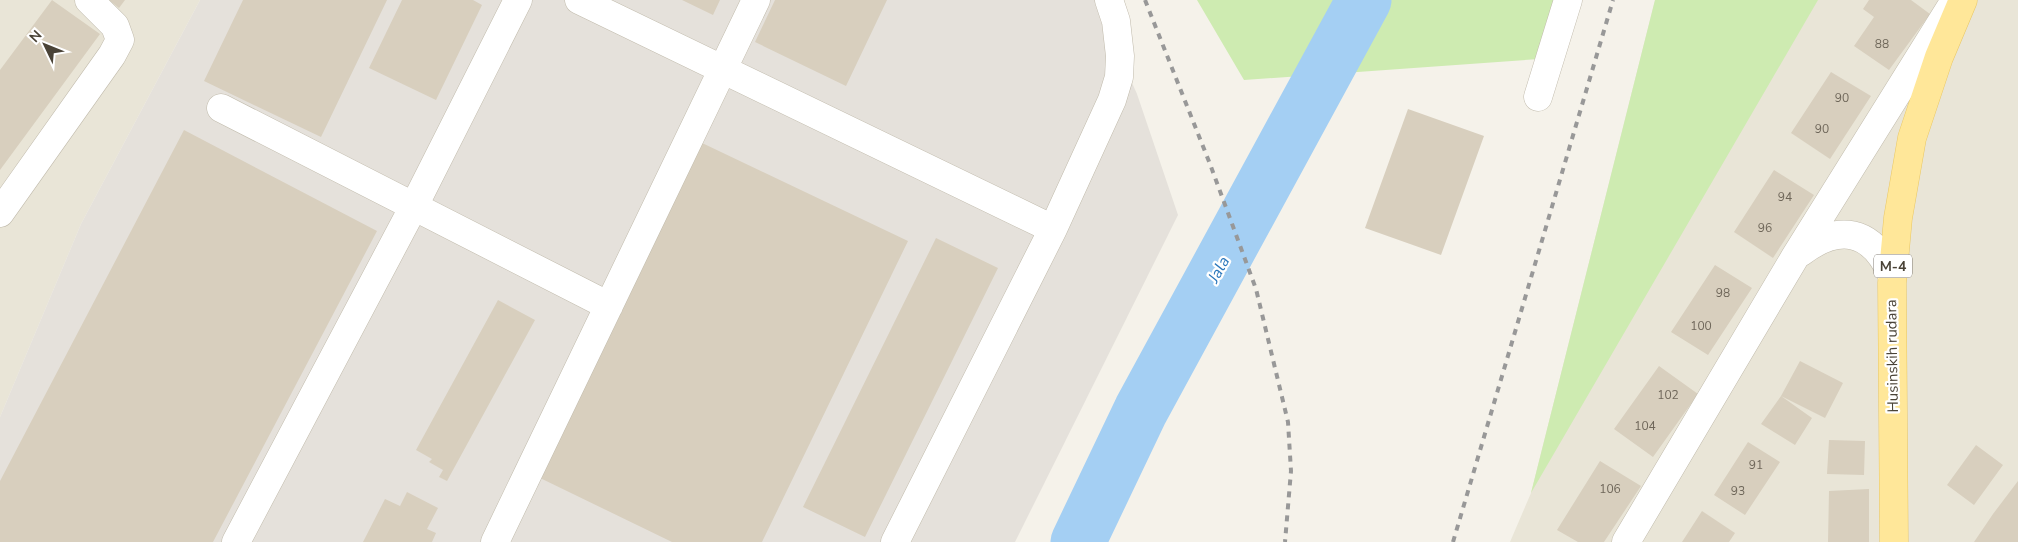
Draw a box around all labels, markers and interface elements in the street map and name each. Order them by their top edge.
north arrow [20,20,70,70]
text: N [25,26,46,47]
house number: 88 [1875,36,1889,52]
house number: 90 [1835,90,1849,106]
house number: 90 [1815,121,1829,137]
house number: 94 [1778,189,1792,205]
house number: 96 [1758,220,1772,236]
water label: Jala [1202,252,1235,287]
road number: M-4 [1874,255,1912,278]
house number: 98 [1716,285,1730,301]
street label: Husinskih rudara [1881,299,1903,413]
house number: 100 [1690,318,1712,334]
house number: 102 [1657,387,1679,403]
house number: 104 [1634,418,1656,434]
house number: 91 [1749,457,1763,473]
house number: 106 [1599,481,1621,497]
house number: 93 [1731,483,1745,499]

